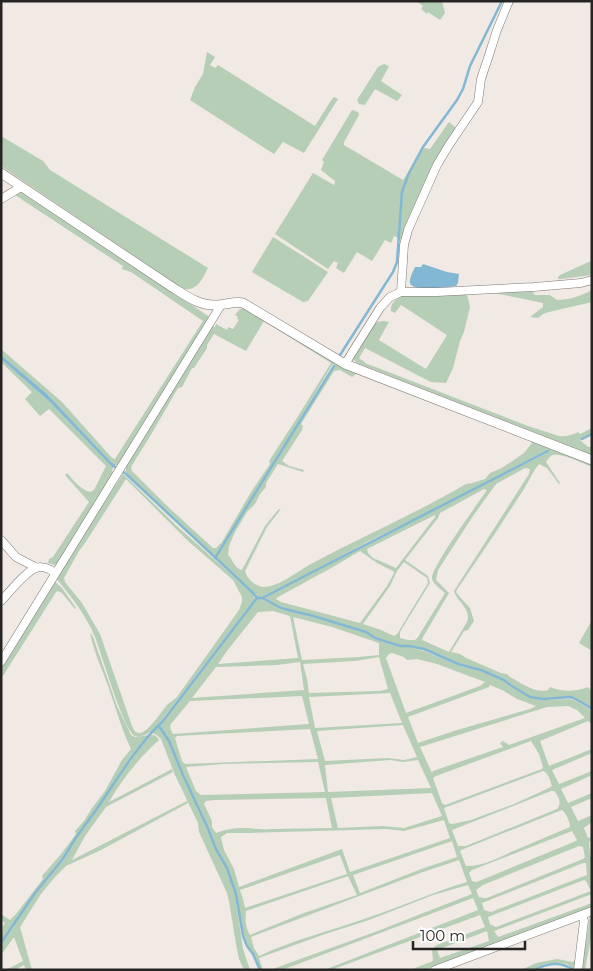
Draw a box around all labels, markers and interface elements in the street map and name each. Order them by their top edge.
scale bar [413,918,526,950]
text: 100 m [420,926,465,945]

